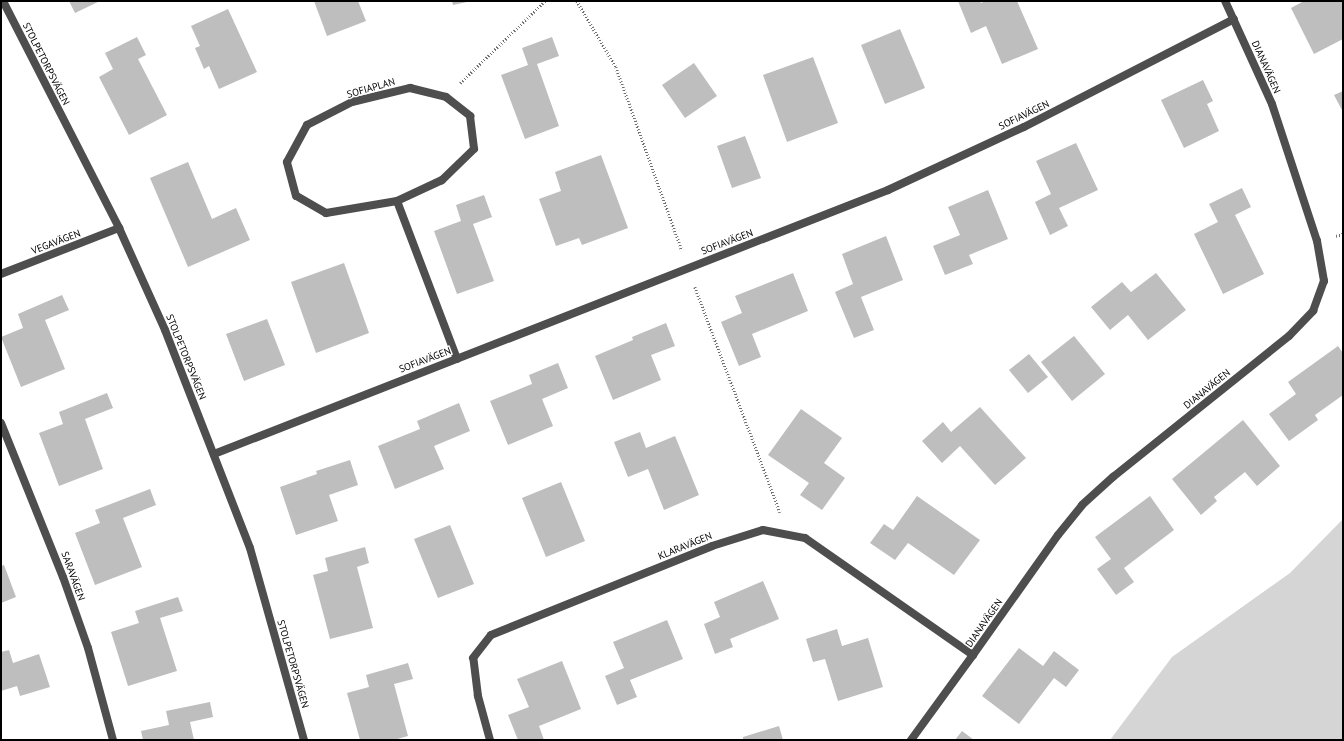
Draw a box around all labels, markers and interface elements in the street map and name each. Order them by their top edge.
street label: STOLPETORPSVÄGEN [20,21,72,107]
street label: DIANAVÄGEN [1249,39,1283,95]
street label: SOFIAPLAN [346,75,396,101]
street label: SOFIAVÄGEN [997,98,1051,132]
street label: VEGAVÄGEN [30,227,82,257]
street label: SOFIAVÄGEN [699,227,755,257]
street label: STOLPETORPSVÄGEN [163,313,209,401]
street label: SOFIAVÄGEN [397,345,453,375]
street label: DIANAVÄGEN [1181,367,1233,411]
street label: KLARAVÄGEN [656,530,714,562]
street label: SARAVÄGEN [59,550,87,602]
street label: DIANAVÄGEN [963,596,1005,650]
street label: STOLPETORPSVÄGEN [275,619,311,709]

